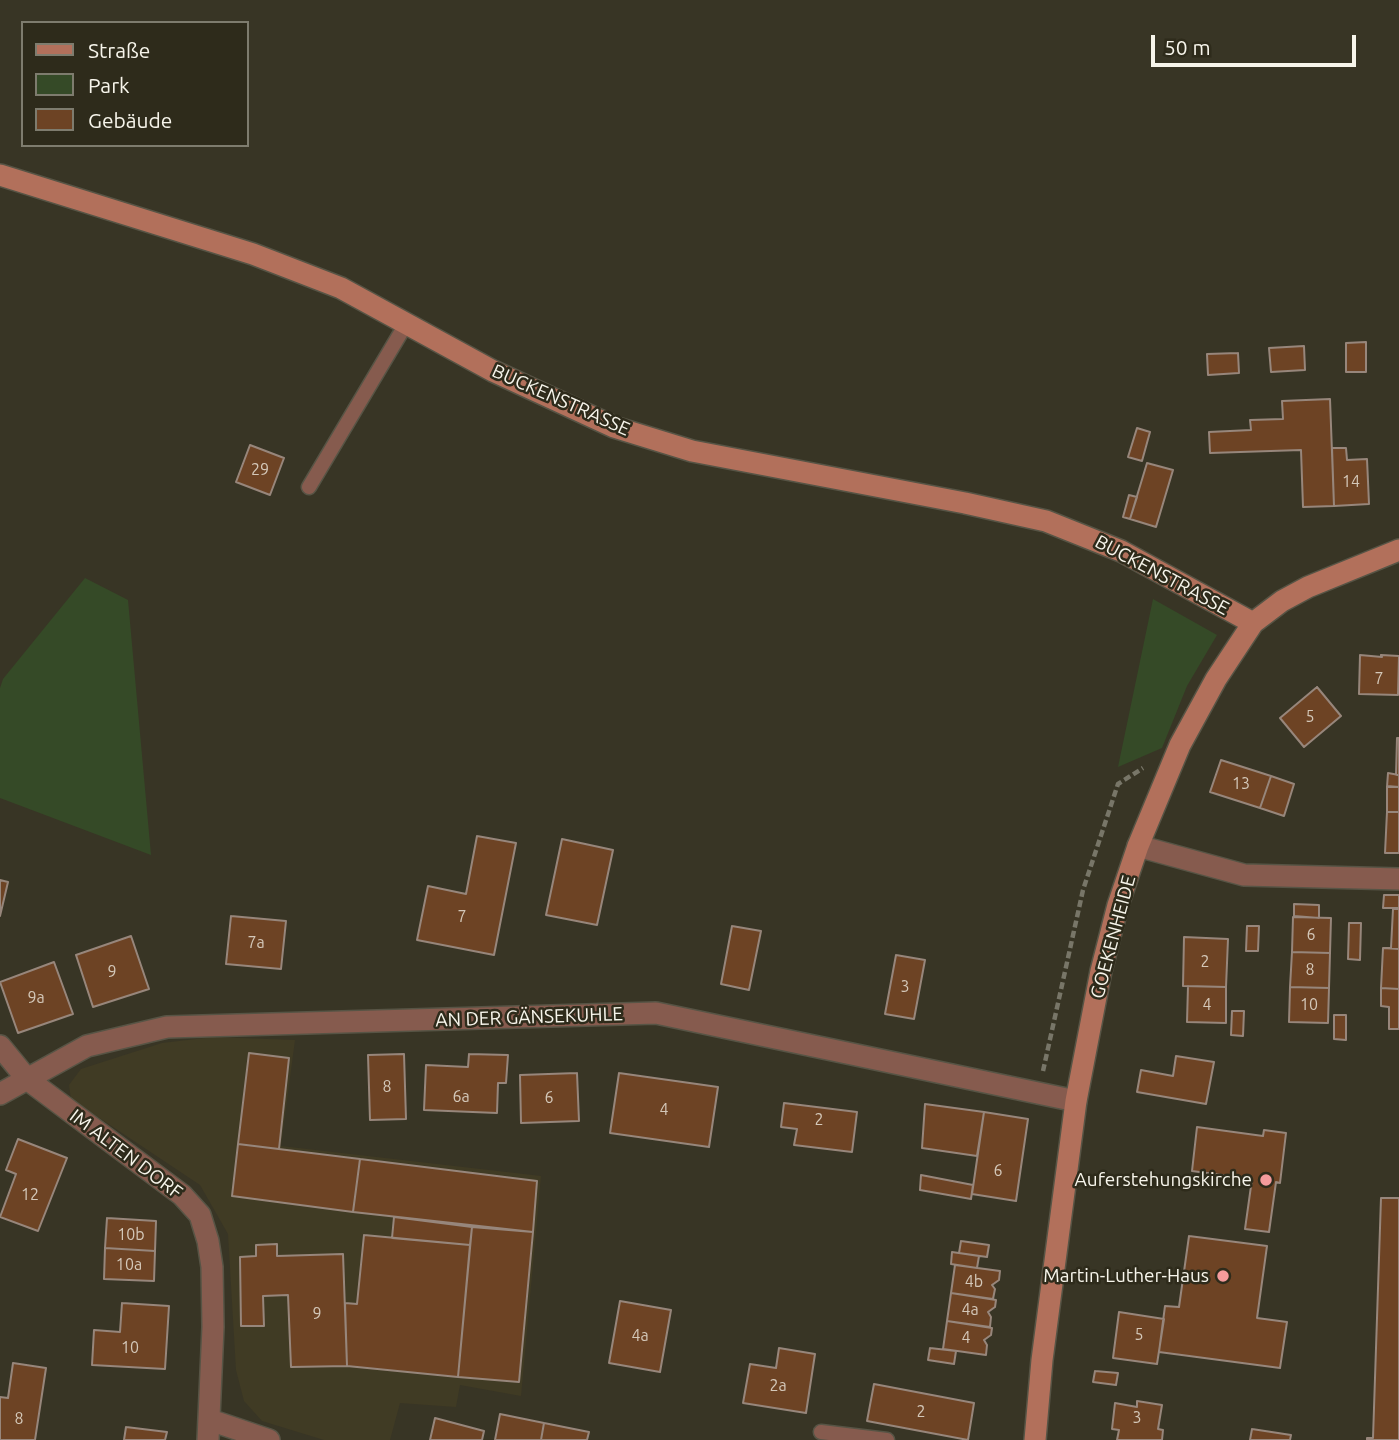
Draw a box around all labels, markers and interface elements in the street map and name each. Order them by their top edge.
legend [21,21,248,147]
scale bar [1154,21,1359,65]
text: 50 m [1164,35,1211,59]
text: Straße [88,38,150,62]
text: Park [88,73,130,97]
text: Gebäude [88,108,172,132]
street label: BUCKENSTRASSE [488,359,634,441]
house number: 29 [251,460,269,480]
house number: 14 [1342,472,1360,492]
street label: BUCKENSTRASSE [1091,530,1233,620]
house number: 7 [1374,669,1384,689]
house number: 5 [1305,707,1315,727]
house number: 13 [1232,774,1250,794]
street label: GOEKENHEIDE [1086,873,1140,1001]
house number: 7 [457,907,467,927]
house number: 6 [1306,925,1316,945]
house number: 7a [247,933,265,953]
house number: 2 [1200,952,1210,972]
house number: 8 [1305,960,1315,980]
house number: 9 [107,962,117,982]
house number: 3 [900,977,910,997]
house number: 9a [27,988,45,1008]
house number: 4 [1202,995,1212,1015]
house number: 10 [1300,995,1318,1015]
street label: AN DER GÄNSEKUHLE [435,1002,623,1032]
house number: 8 [382,1077,392,1097]
house number: 6a [452,1087,470,1107]
house number: 6 [544,1088,554,1108]
house number: 4 [659,1100,669,1120]
street label: IM ALTEN DORF [65,1104,187,1204]
house number: 2 [814,1110,824,1130]
house number: 6 [993,1161,1003,1181]
place label: Auferstehungskirche [1074,1169,1252,1191]
marker: Auferstehungskirche [1258,1172,1274,1188]
house number: 12 [21,1185,39,1205]
house number: 10b [117,1225,145,1245]
house number: 10a [116,1255,142,1275]
place label: Martin-Luther-Haus [1043,1265,1209,1287]
marker: Martin-Luther-Haus [1215,1268,1231,1284]
house number: 4b [965,1272,983,1292]
house number: 4a [961,1300,979,1320]
house number: 9 [312,1304,322,1324]
house number: 5 [1134,1325,1144,1345]
house number: 4a [631,1326,649,1346]
house number: 4 [961,1328,971,1348]
house number: 10 [121,1338,139,1358]
house number: 2a [769,1376,787,1396]
house number: 2 [916,1402,926,1422]
house number: 3 [1132,1408,1142,1428]
house number: 8 [14,1409,24,1429]

